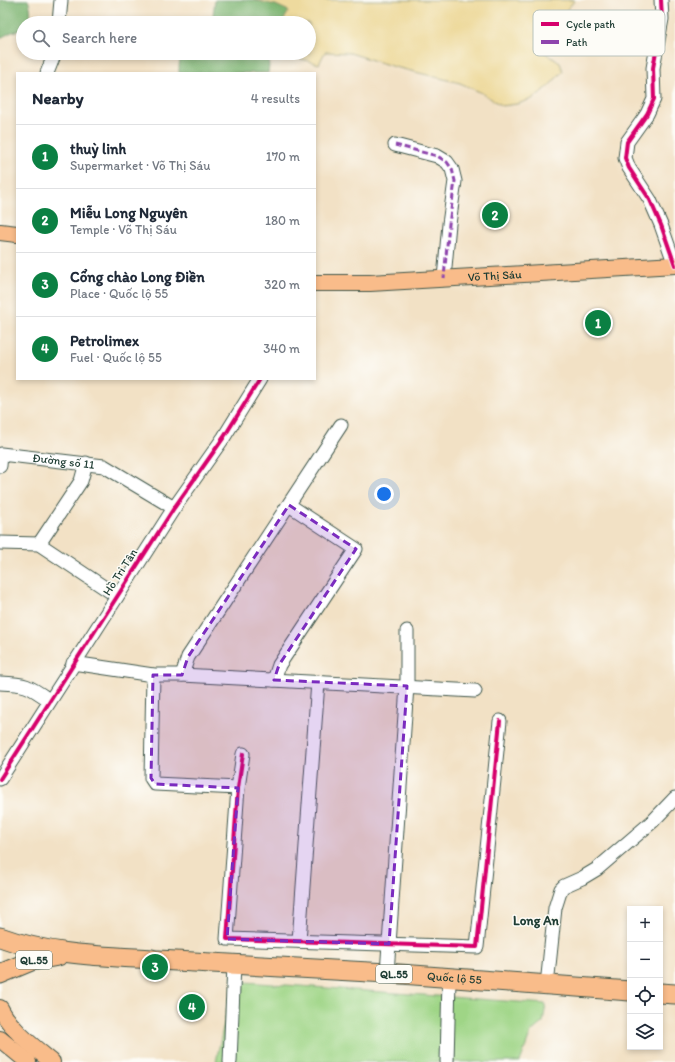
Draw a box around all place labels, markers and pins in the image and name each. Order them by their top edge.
pin: 2 [482,200,508,230]
pin: 1 [585,308,611,338]
pin: 3 [142,952,168,982]
pin: 4 [179,992,205,1022]

